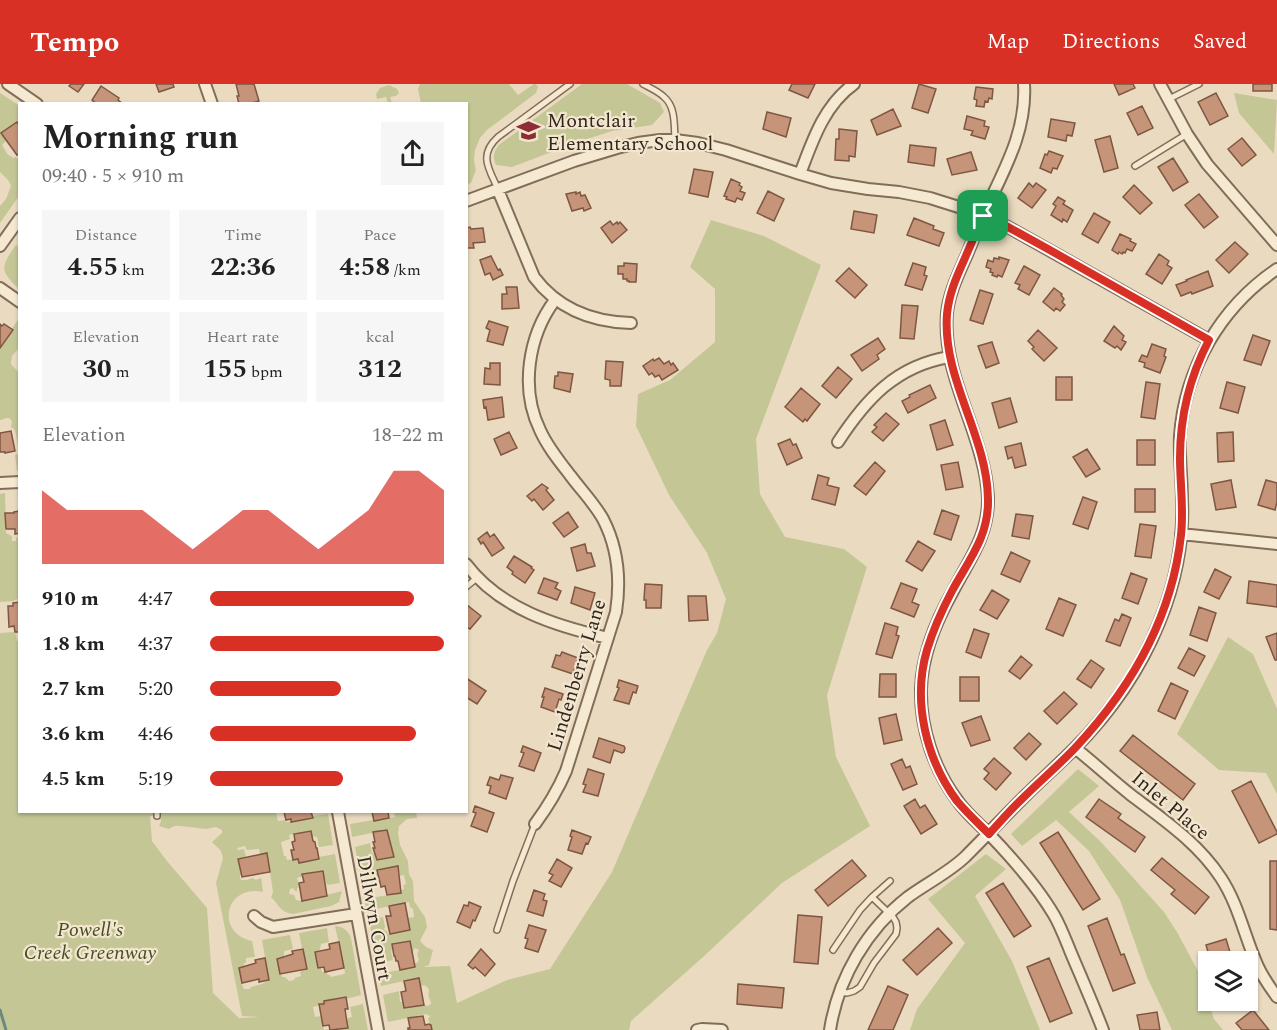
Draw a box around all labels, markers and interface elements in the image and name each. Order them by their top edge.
text: Tempo [30,21,119,64]
text: Map [987,26,1029,58]
text: Directions [1062,26,1160,58]
text: Saved [1193,26,1247,58]
place label: Montclair Elementary School [547,106,713,159]
text: Morning run [42,113,239,163]
school or university icon: Montclair Elementary School [516,118,542,144]
button: share [381,122,444,185]
text: 09:40 · 5 × 910 m [42,161,184,191]
pin [957,190,1008,241]
icon: arrive [966,199,999,232]
text: Distance [75,223,137,247]
text: Time [224,223,262,247]
text: Pace [363,223,397,247]
text: 4.55 [67,247,118,287]
text: 22:36 [210,247,276,287]
text: 4:58 [339,247,390,287]
text: km [118,258,145,282]
text: /km [390,258,421,282]
text: Elevation [72,325,140,349]
text: Heart rate [207,325,279,349]
text: kcal [366,325,394,349]
text: 30 [83,349,112,389]
text: 155 [203,349,247,389]
text: 312 [358,349,402,389]
text: m [112,360,129,384]
text: bpm [247,360,283,384]
text: Elevation [42,420,126,450]
text: 18–22 m [372,420,444,450]
text: 910 m [42,584,99,614]
text: 4:47 [138,584,173,614]
street label: Lindenberry Lane [540,595,614,755]
text: 1.8 km [42,629,105,659]
text: 4:37 [138,629,173,659]
text: 2.7 km [42,674,105,704]
text: 5:20 [138,674,173,704]
text: 3.6 km [42,719,105,749]
text: 4:46 [138,719,173,749]
text: 4.5 km [42,764,105,794]
text: 5:19 [138,764,173,794]
street label: Inlet Place [1124,764,1216,848]
street label: Dillwyn Court [348,853,400,983]
park label: Powell's Creek Greenway [24,915,156,968]
map controls [1198,951,1258,1011]
button: layers [1198,951,1258,1011]

